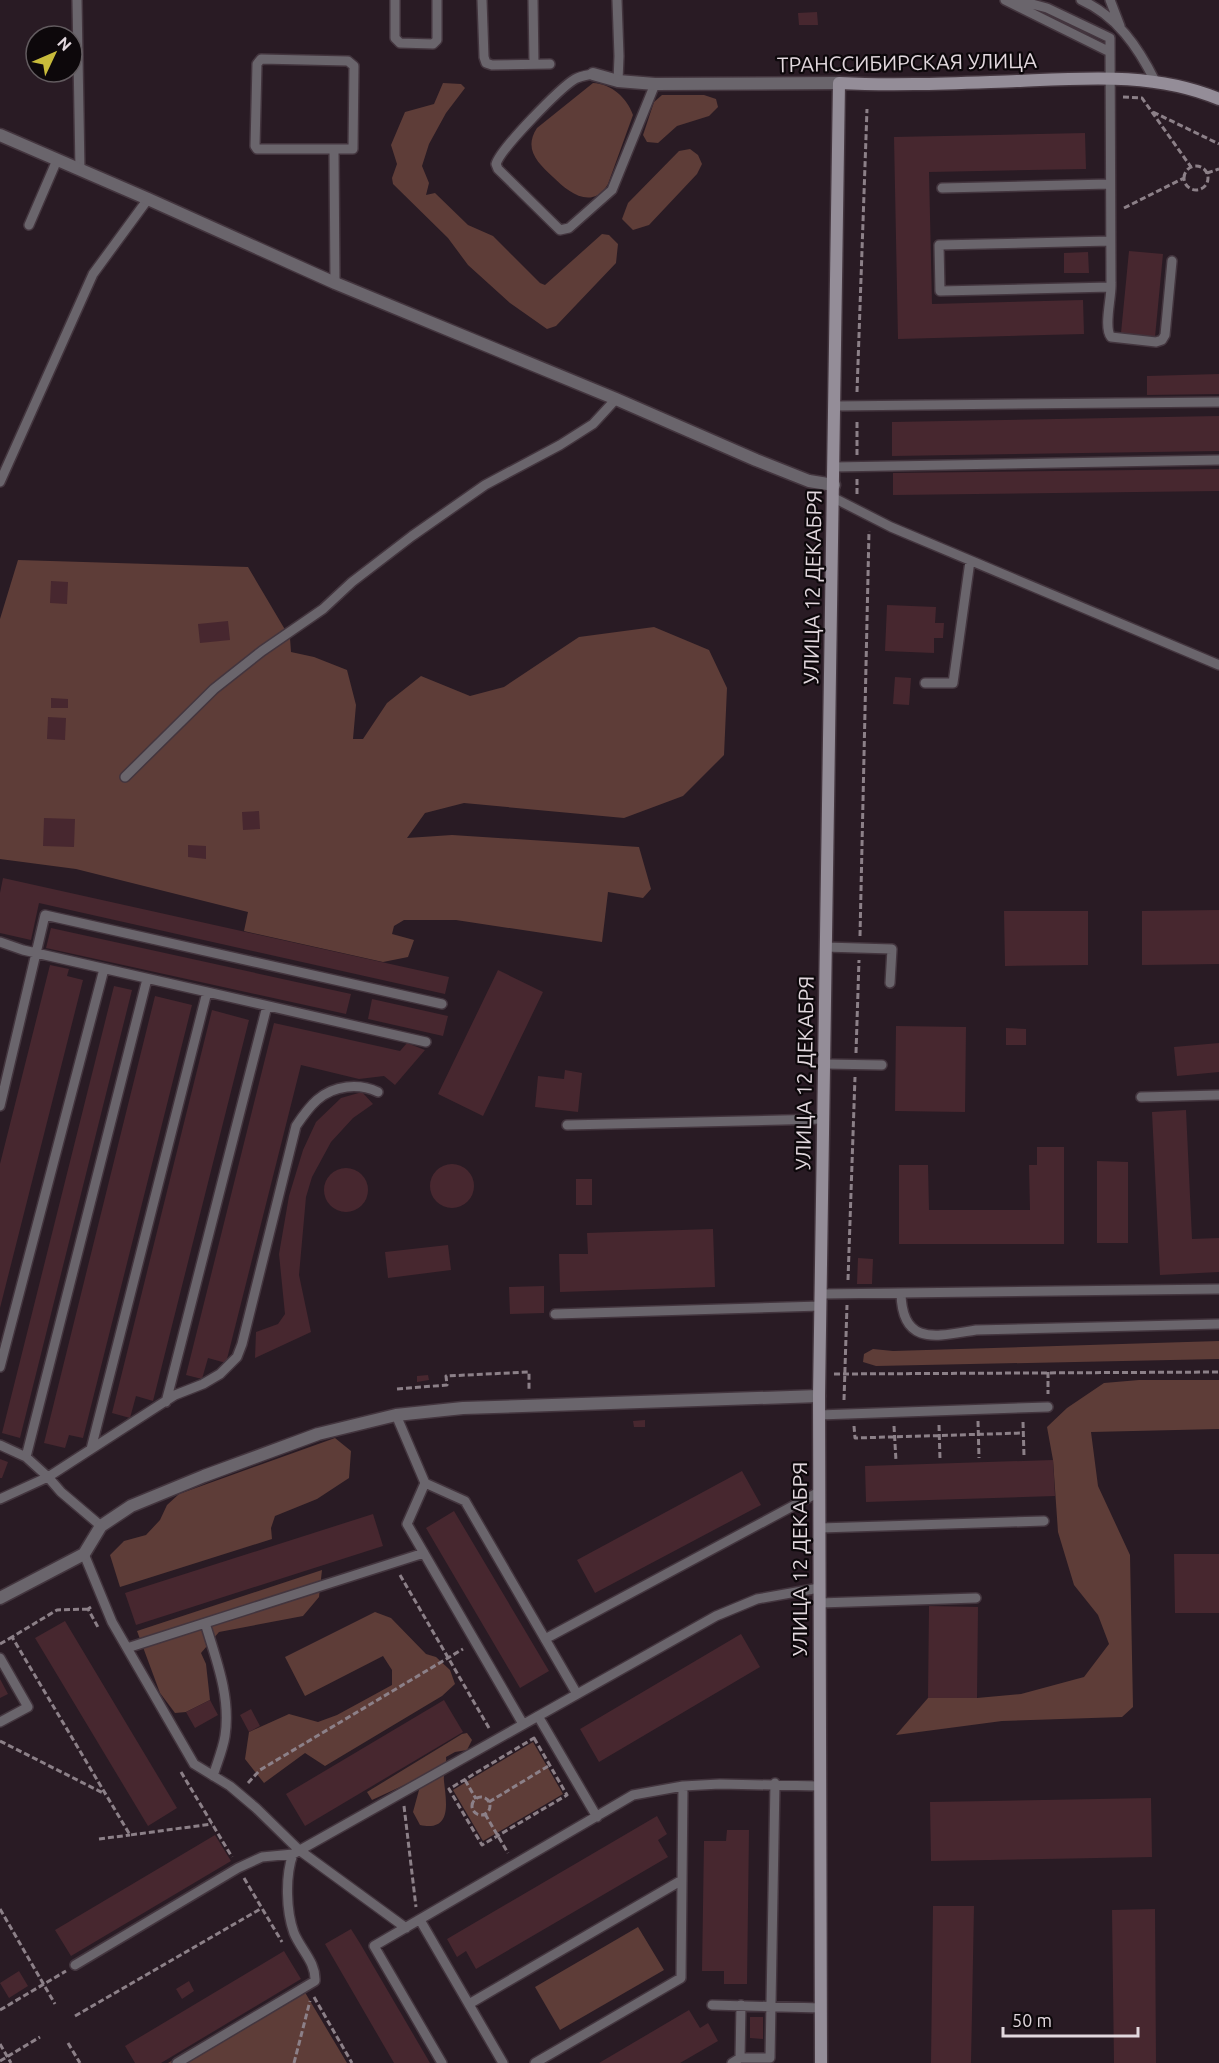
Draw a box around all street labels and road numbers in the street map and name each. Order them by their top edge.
street label: ТРАНССИБИРСКАЯ УЛИЦА [777,48,1038,76]
street label: УЛИЦА 12 ДЕКАБРЯ [798,490,826,684]
street label: УЛИЦА 12 ДЕКАБРЯ [790,976,818,1170]
street label: УЛИЦА 12 ДЕКАБРЯ [787,1462,811,1656]

